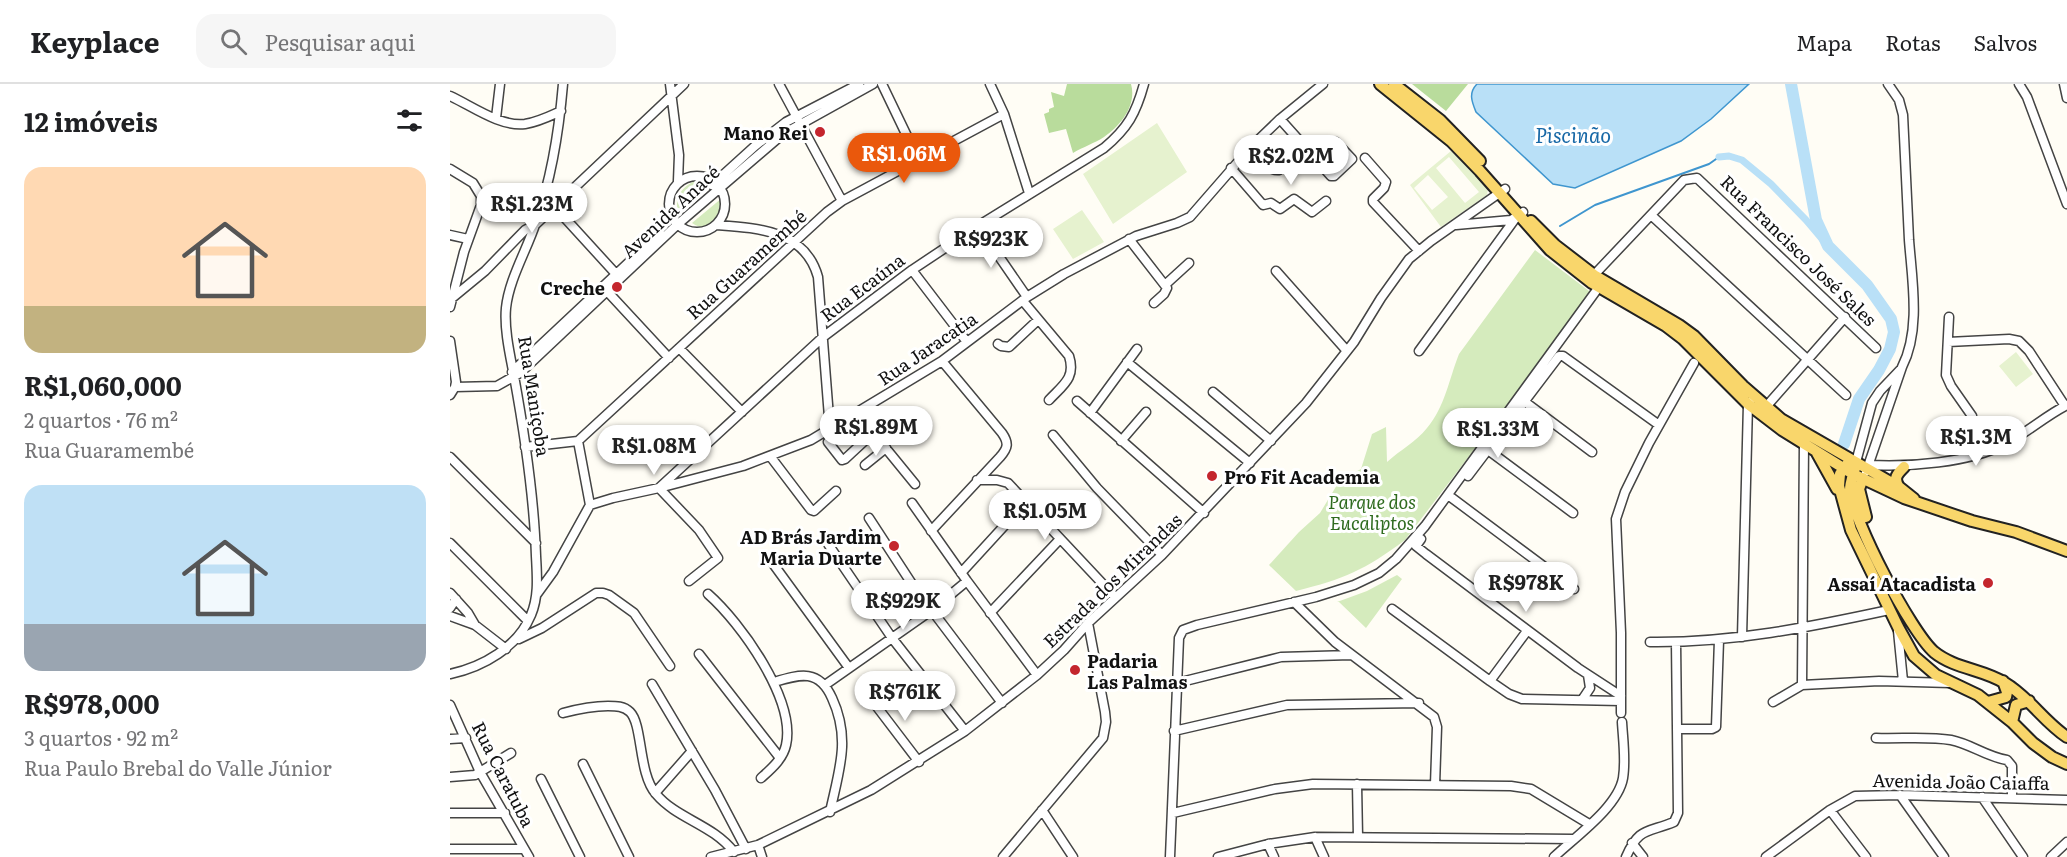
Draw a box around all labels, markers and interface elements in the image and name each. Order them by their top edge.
search box [196,14,616,68]
text: Keyplace [30,20,160,62]
icon: search [217,25,250,58]
text: Pesquisar aqui [265,25,415,58]
text: Mapa [1796,26,1852,57]
text: Rotas [1885,26,1941,57]
text: Salvos [1974,26,2037,57]
text: 12 imóveis [24,101,158,140]
icon: filters [393,104,426,137]
place label: Mano Rei [723,119,808,146]
water label: Piscinão [1535,119,1611,149]
marker: Mano Rei [813,125,827,139]
pin: R$1.06M [849,133,959,184]
pin: R$2.02M [1236,135,1346,186]
text: R$1.06M [861,137,947,167]
text: R$2.02M [1248,139,1334,169]
street label: Avenida Anacé [615,158,725,264]
street label: Rua Francisco José Sales [1715,168,1883,332]
pin: R$1.23M [477,183,587,234]
text: R$1.23M [490,187,574,217]
street label: Rua Guaramembé [680,203,812,325]
icon: home [171,206,279,314]
pin: R$923K [942,218,1040,269]
text: R$923K [953,222,1029,252]
street label: Rua Ecaúna [814,246,910,328]
place label: Creche [540,274,605,301]
marker: Creche [610,280,624,294]
street label: Rua Jaracatia [872,304,982,391]
street label: Rua Maniçoba [512,334,558,458]
text: R$1,060,000 [24,365,182,404]
text: 2 quartos · 76 m² [24,404,178,434]
pin: R$1.89M [821,406,931,457]
pin: R$1.33M [1443,408,1553,459]
text: R$1.89M [834,410,918,440]
text: R$1.33M [1456,412,1540,442]
pin: R$1.3M [1927,416,2025,467]
text: R$1.3M [1940,420,2012,450]
pin: R$1.08M [599,425,709,476]
text: R$1.08M [611,429,697,459]
text: Rua Guaramembé [24,434,194,464]
place label: Pro Fit Academia [1224,463,1380,490]
marker: Pro Fit Academia [1205,469,1219,483]
park label: Parque dos Eucaliptos [1328,488,1416,536]
pin: R$1.05M [990,490,1100,541]
text: R$1.05M [1003,494,1087,524]
street label: Estrada dos Mirandas [1036,506,1188,654]
place label: AD Brás Jardim Maria Duarte [740,523,882,571]
icon: home [171,524,279,632]
marker: AD Brás Jardim Maria Duarte [887,539,901,553]
pin: R$978K [1477,562,1575,613]
text: R$978K [1488,566,1564,596]
place label: Assaí Atacadista [1827,570,1977,597]
marker: Assaí Atacadista [1981,576,1995,590]
pin: R$929K [854,580,952,631]
text: R$929K [865,584,941,614]
place label: Padaria Las Palmas [1087,647,1187,695]
marker: Padaria Las Palmas [1068,663,1082,677]
pin: R$761K [856,671,954,722]
text: R$761K [868,675,942,705]
text: R$978,000 [24,683,159,722]
street label: Rua Caratuba [466,716,542,832]
text: 3 quartos · 92 m² [24,722,178,752]
text: Rua Paulo Brebal do Valle Júnior [24,752,332,782]
street label: Avenida João Caiaffa [1872,766,2050,796]

